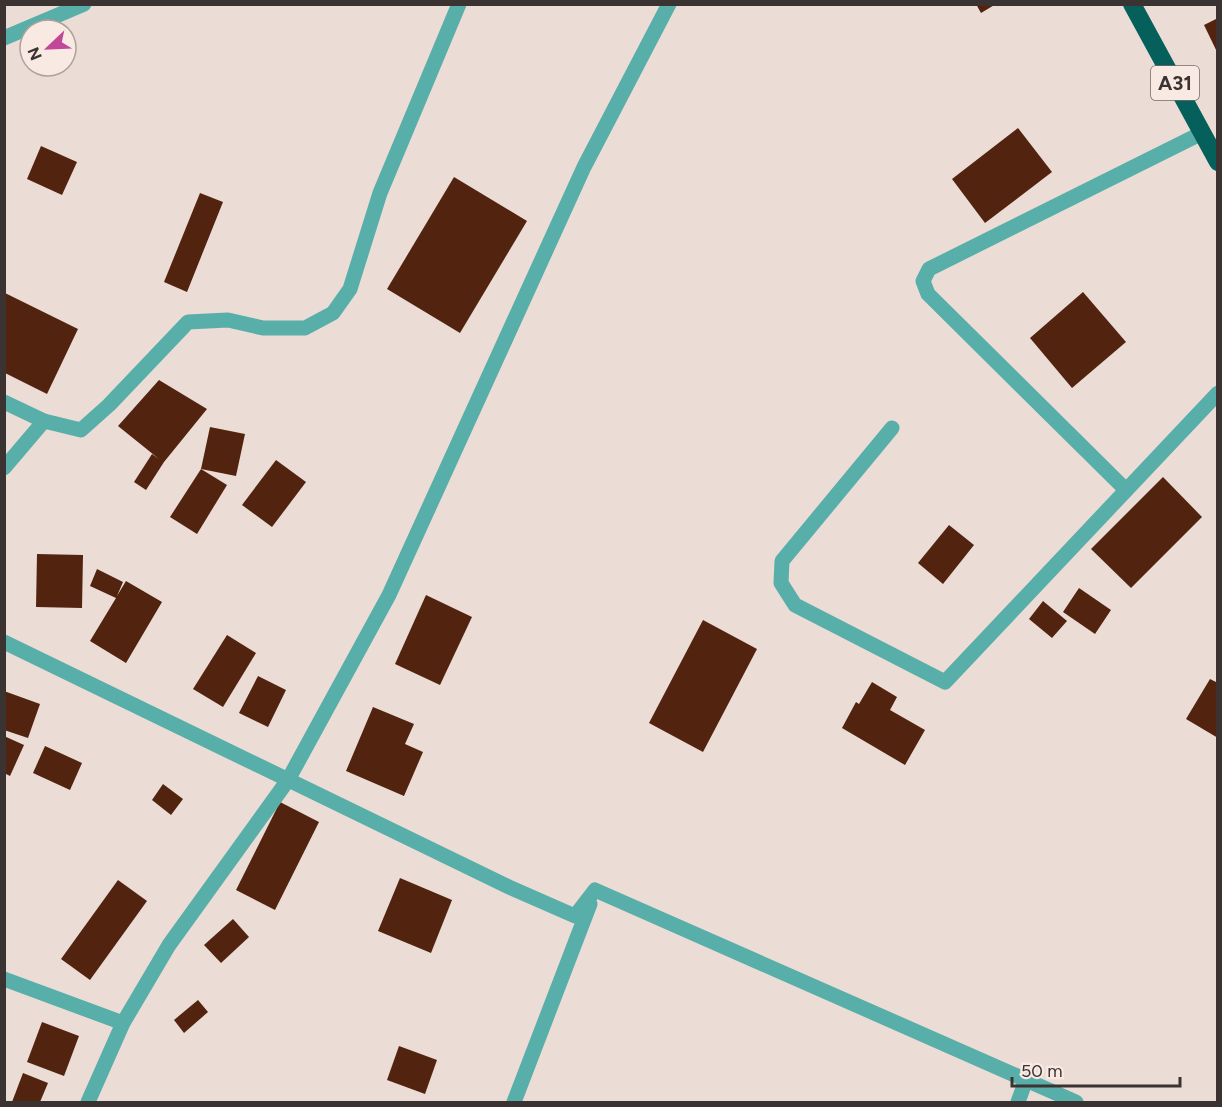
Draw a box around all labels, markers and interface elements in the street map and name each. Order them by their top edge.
north arrow [18,18,78,78]
text: N [23,44,46,63]
road number: A31 [1151,66,1199,100]
scale bar [1012,1050,1180,1088]
text: 50 m [1021,1060,1063,1082]

